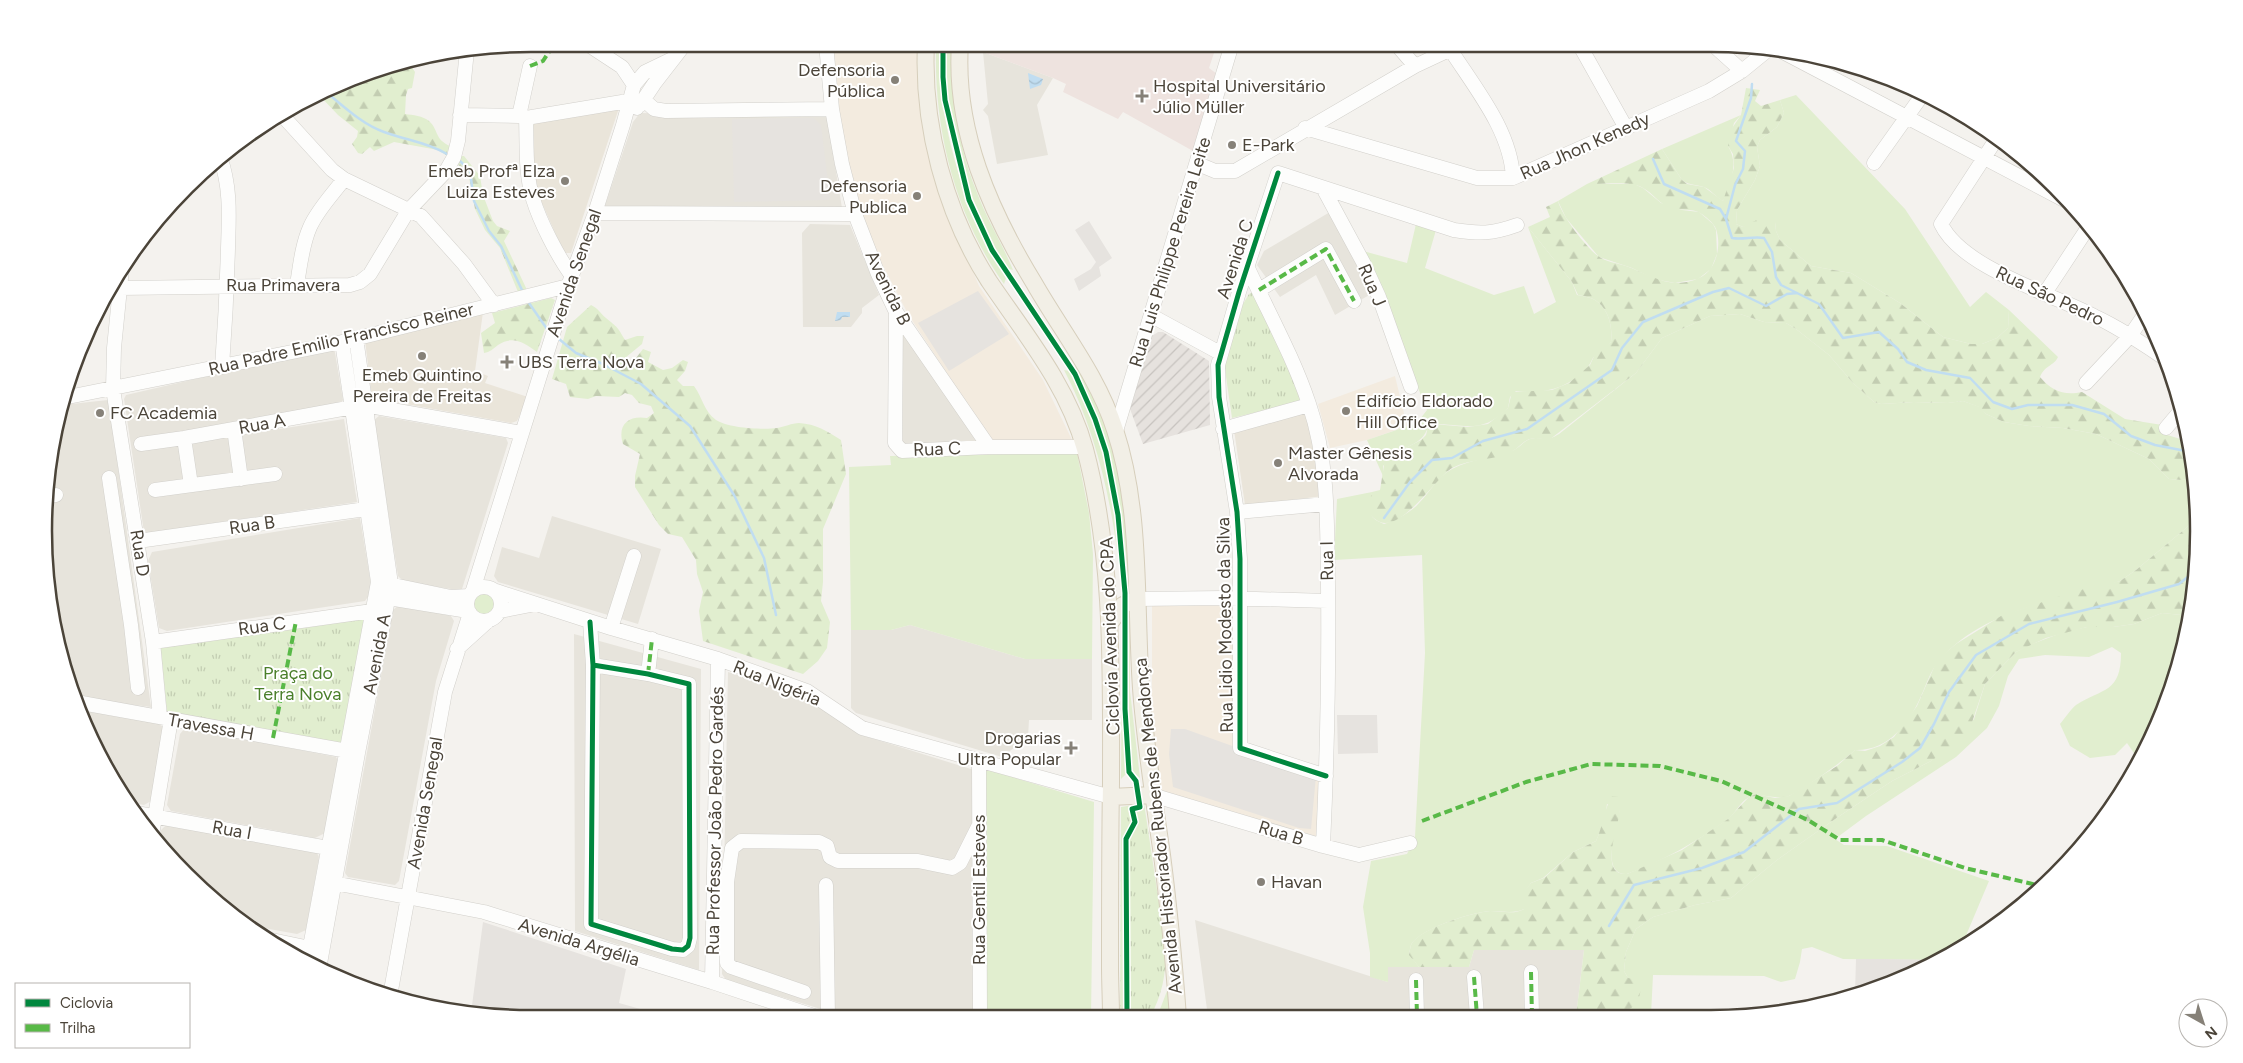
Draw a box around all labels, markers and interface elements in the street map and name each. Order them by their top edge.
place label: Defensoria Pública [798,59,885,102]
marker: Defensoria Pública [889,74,901,86]
place label: Hospital Universitário Júlio Müller [1153,75,1326,118]
marker: Hospital Universitário Júlio Müller [1135,89,1149,103]
street label: Rua Jhon Kenedy [1517,107,1654,184]
street label: Rua Luis Philippe Pereira Leite [1124,134,1216,370]
place label: E-Park [1242,134,1295,156]
marker: E-Park [1226,139,1238,151]
place label: Emeb Profª Elza Luiza Esteves [428,160,555,203]
marker: Emeb Profª Elza Luiza Esteves [559,175,571,187]
place label: Defensoria Publica [820,175,907,218]
marker: Defensoria Publica [911,190,923,202]
street label: Avenida Senegal [542,206,606,340]
street label: Avenida C [1212,216,1258,302]
street label: Avenida B [860,247,916,329]
street label: Rua J [1353,260,1391,310]
street label: Rua São Pedro [1992,261,2108,331]
street label: Rua Primavera [226,274,340,296]
street label: Rua Padre Emilio Francisco Reiner [206,298,476,380]
marker: Emeb Quintino Pereira de Freitas [416,350,428,362]
place label: UBS Terra Nova [518,351,644,373]
marker: UBS Terra Nova [500,355,514,369]
place label: Emeb Quintino Pereira de Freitas [353,364,491,407]
place label: Edifício Eldorado Hill Office [1356,390,1493,433]
place label: FC Academia [110,402,217,424]
marker: Edifício Eldorado Hill Office [1340,405,1352,417]
marker: FC Academia [94,407,106,419]
street label: Rua A [237,409,287,439]
street label: Rua C [913,437,961,461]
place label: Master Gênesis Alvorada [1288,442,1412,485]
marker: Master Gênesis Alvorada [1272,457,1284,469]
street label: Rua B [228,511,276,539]
street label: Rua Lidio Modesto da Silva [1212,517,1238,733]
street label: Rua D [125,528,155,578]
street label: Ciclovia Avenida do CPA [1096,536,1124,736]
street label: Rua I [1316,541,1338,581]
street label: Rua C [237,612,287,640]
street label: Avenida A [358,612,396,696]
street label: Rua Nigéria [730,655,824,711]
street label: Avenida Historiador Rubens de Mendonça [1129,657,1187,995]
park label: Praça do Terra Nova [255,662,341,705]
street label: Rua Professor João Pedro Gardés [702,686,728,956]
street label: Travessa H [166,709,256,745]
place label: Drogarias Ultra Popular [957,727,1061,770]
street label: Avenida Senegal [403,735,447,871]
marker: Drogarias Ultra Popular [1065,742,1077,754]
street label: Rua Gentil Esteves [968,815,990,965]
street label: Rua I [210,816,254,844]
street label: Rua B [1256,816,1306,850]
place label: Havan [1271,871,1322,893]
marker: Havan [1255,876,1267,888]
street label: Avenida Argélia [516,913,642,971]
legend [15,983,190,1048]
text: Ciclovia [60,994,113,1012]
north arrow [2178,998,2228,1048]
text: Trilha [60,1019,95,1037]
text: N [2201,1023,2220,1043]

